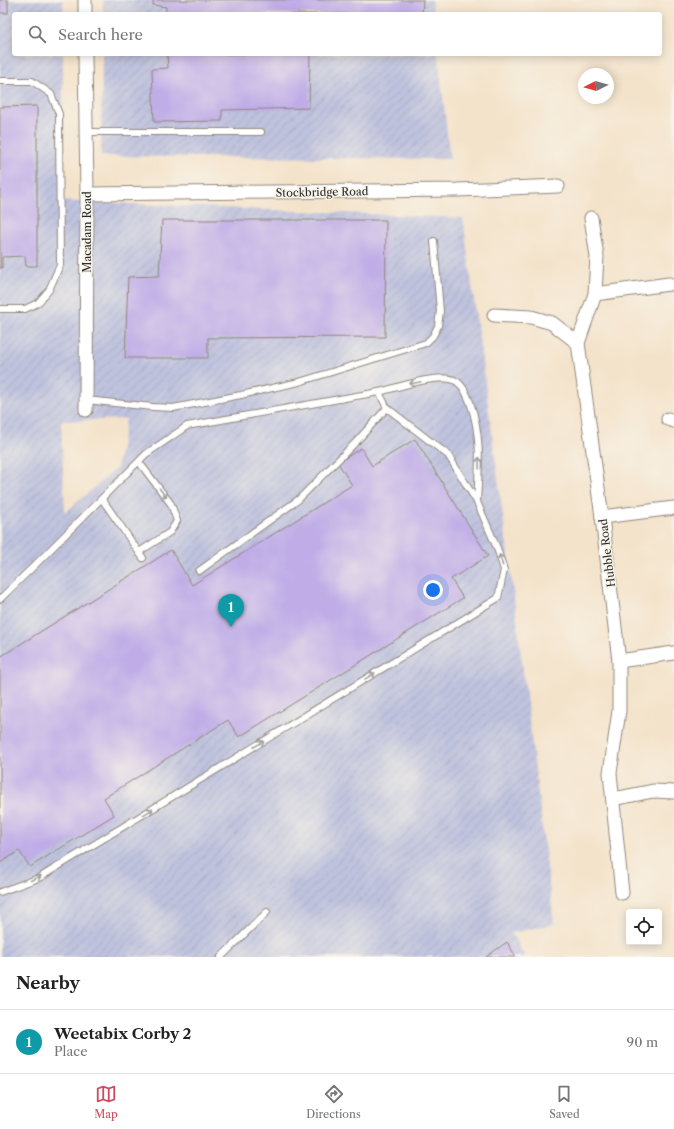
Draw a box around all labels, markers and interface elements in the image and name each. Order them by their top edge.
search box [12,12,662,56]
icon: search [26,23,48,45]
text: Search here [58,25,143,44]
north arrow [578,68,614,104]
street label: Stockbridge Road [276,184,369,200]
street label: Macadam Road [80,191,94,273]
one-way arrow [409,379,422,387]
one-way arrow [475,457,483,470]
one-way arrow [158,487,167,498]
street label: Hubble Road [596,518,618,588]
one-way arrow [497,554,504,567]
your location [423,580,443,600]
pin: 1 [218,594,244,627]
one-way arrow [364,672,376,680]
one-way arrow [253,740,265,748]
one-way arrow [142,807,154,815]
one-way arrow [30,874,42,881]
map controls [626,909,662,945]
button: locate [626,909,662,945]
text: Nearby [16,973,80,993]
text: Weetabix Corby 2 [54,1024,191,1043]
text: 1 [26,1034,32,1050]
text: 90 m [627,1034,658,1050]
text: Place [54,1043,87,1059]
tab: Map [94,1083,118,1121]
tab: Directions [306,1083,361,1121]
tab: Saved [549,1083,580,1121]

